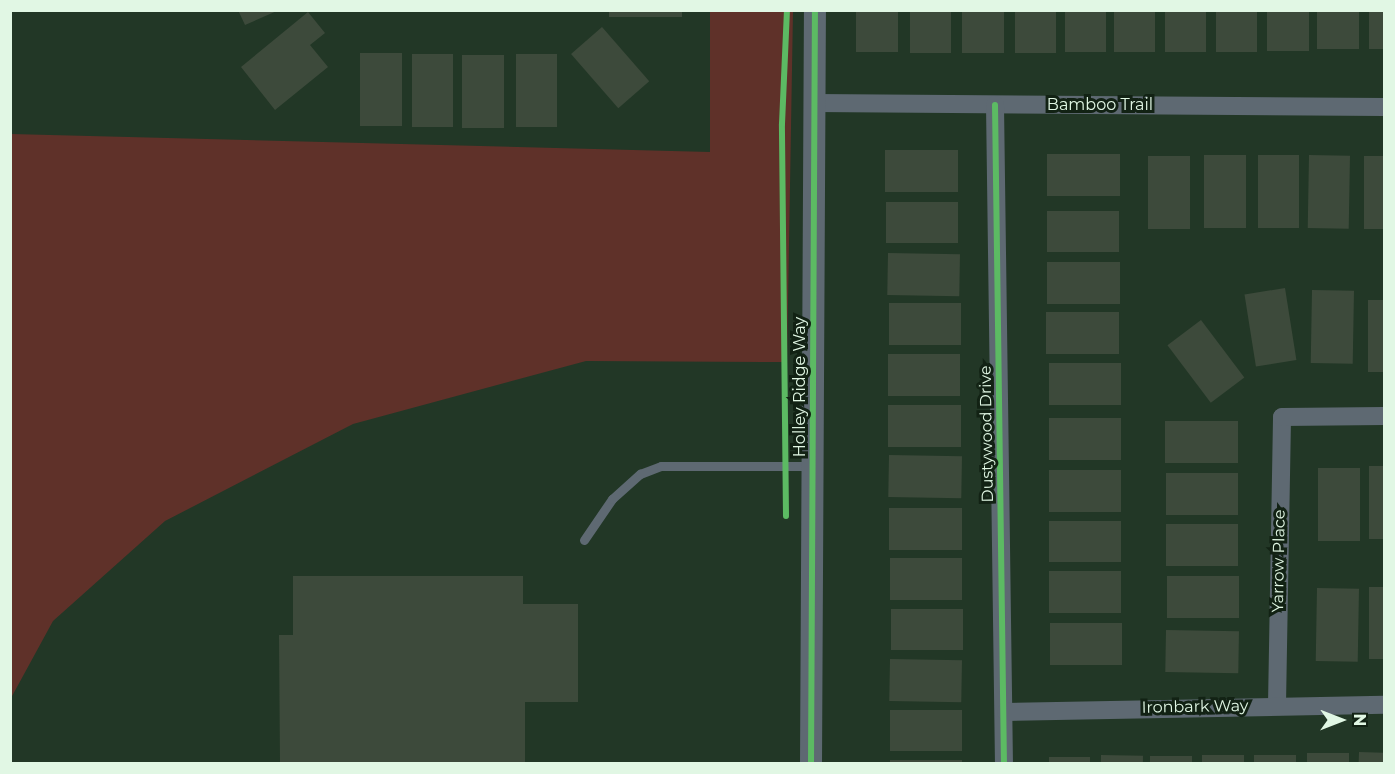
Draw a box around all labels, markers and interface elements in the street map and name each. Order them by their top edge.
street label: Bamboo Trail [1047,95,1153,115]
street label: Holley Ridge Way [790,317,810,457]
street label: Dustywood Drive [976,365,998,503]
street label: Yarrow Place [1269,509,1289,613]
north arrow [1311,690,1371,750]
street label: Ironbark Way [1141,696,1249,718]
text: N [1350,714,1369,726]

